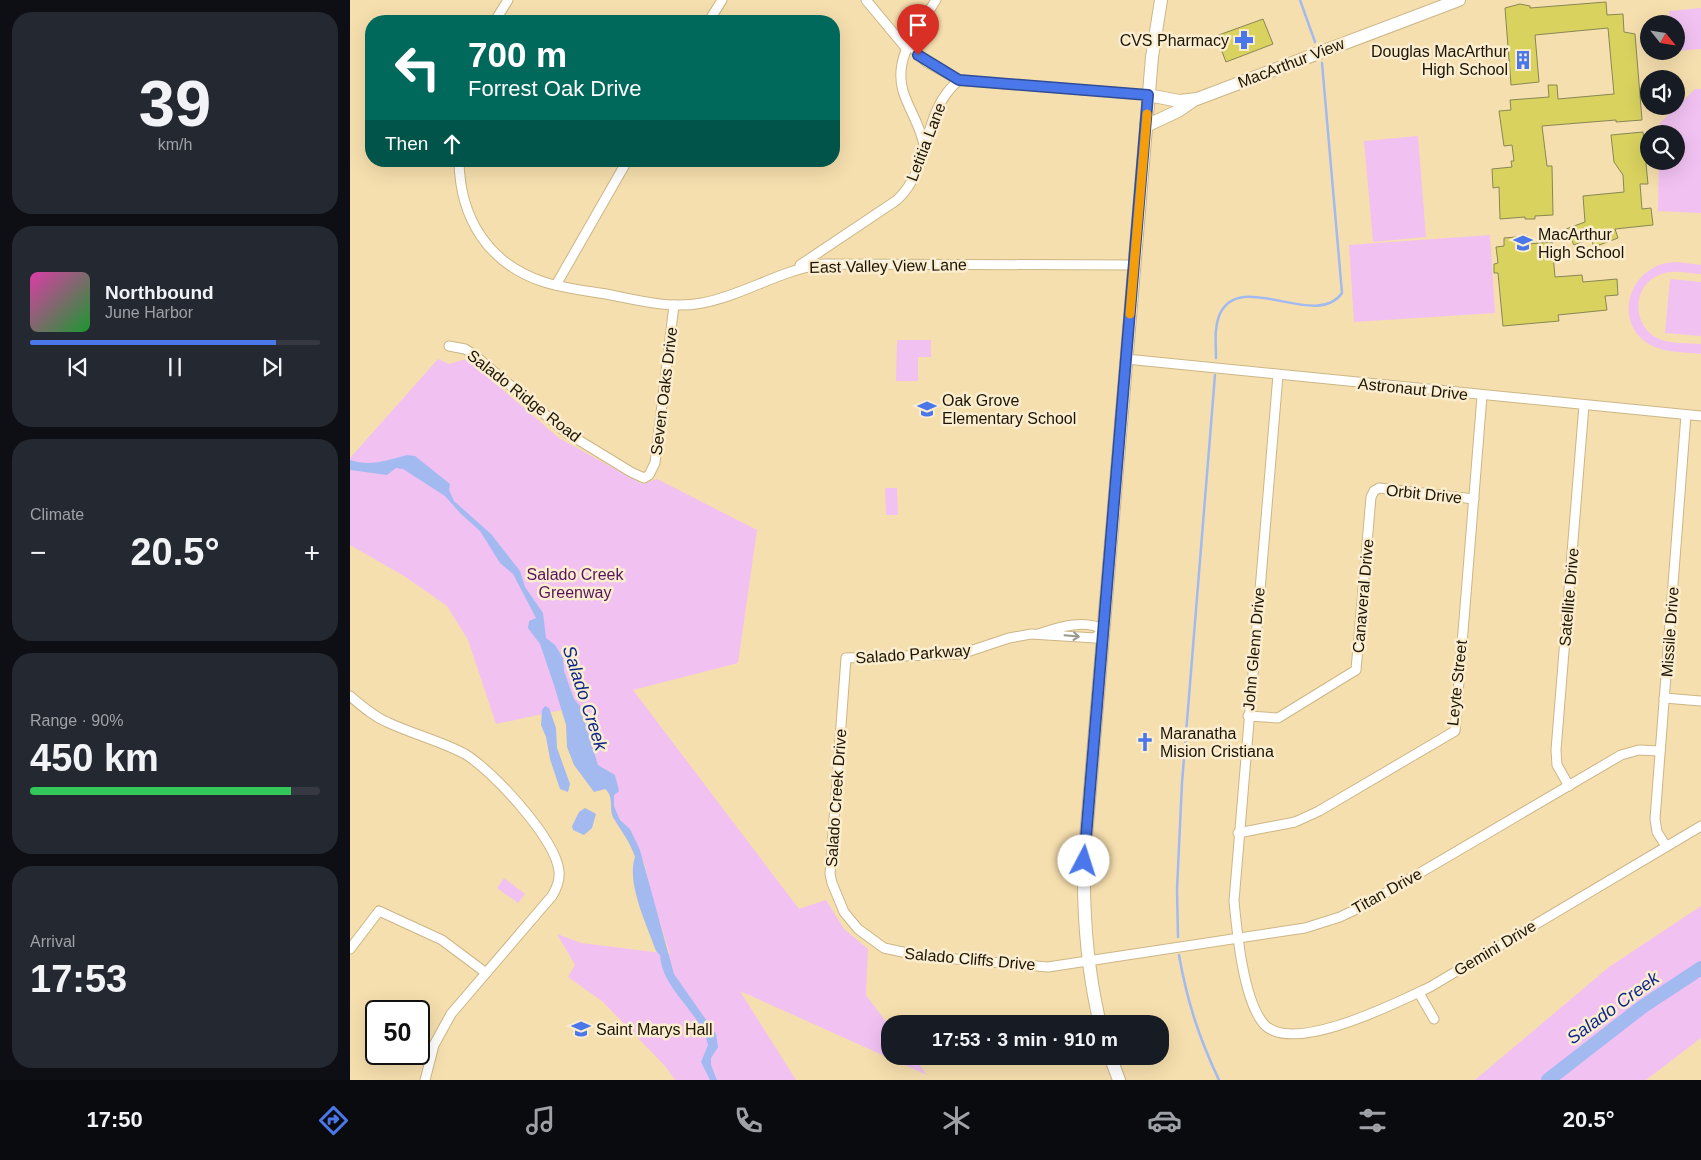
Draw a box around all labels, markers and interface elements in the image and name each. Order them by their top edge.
pin [897,4,939,55]
icon: arrive [904,11,932,39]
north arrow [1640,15,1685,60]
map controls [1640,15,1685,170]
pharmacy icon: CVS Pharmacy [1233,29,1255,51]
place label: CVS Pharmacy [1120,32,1229,49]
icon: left [385,35,450,100]
text: 700 m [468,35,567,74]
street label: MacArthur View [1235,35,1347,91]
place label: Douglas MacArthur High School [1371,43,1509,78]
building icon: Douglas MacArthur High School [1512,49,1534,71]
text: 39 [139,67,211,140]
button: sound [1640,70,1685,115]
text: Forrest Oak Drive [468,76,642,101]
street label: Letitia Lane [903,100,949,184]
button: search [1640,125,1685,170]
icon: ahead [438,130,466,158]
text: Then [385,133,428,154]
text: km/h [158,136,192,153]
place label: MacArthur High School [1538,226,1624,261]
school or university icon: MacArthur High School [1512,232,1534,254]
street label: East Valley View Lane [809,256,967,276]
text: Northbound [105,282,214,303]
text: June Harbor [105,304,193,321]
street label: Seven Oaks Drive [648,326,680,456]
street label: Salado Ridge Road [464,347,584,445]
icon: previous [64,353,92,381]
icon: pause [161,353,189,381]
icon: next [258,353,286,381]
street label: Astronaut Drive [1357,375,1469,403]
place label: Oak Grove Elementary School [942,392,1076,427]
school or university icon: Oak Grove Elementary School [916,398,938,420]
street label: Orbit Drive [1385,482,1463,506]
text: Climate [30,506,84,523]
text: 20.5° [130,531,220,573]
text: − [30,537,46,568]
text: + [304,537,320,568]
street label: Canaveral Drive [1350,538,1376,654]
street label: Satellite Drive [1556,547,1582,647]
park label: Salado Creek Greenway [527,566,624,601]
street label: Missile Drive [1658,586,1682,678]
street label: John Glenn Drive [1240,587,1268,711]
one-way arrow [1064,632,1080,641]
street label: Leyte Street [1444,639,1470,727]
street label: Salado Parkway [855,641,971,667]
water label: Salado Creek [559,643,612,754]
text: Range · 90% [30,712,123,729]
place label: Maranatha Mision Cristiana [1160,725,1274,760]
street label: Salado Creek Drive [823,728,849,868]
church icon: Maranatha Mision Cristiana [1134,731,1156,753]
text: 450 km [30,737,159,779]
position arrow [1057,834,1109,886]
street label: Titan Drive [1349,865,1425,917]
street label: Gemini Drive [1451,917,1539,979]
text: Arrival [30,933,75,950]
street label: Salado Cliffs Drive [904,945,1036,973]
text: 17:53 [30,958,127,1000]
water label: Salado Creek [1563,967,1664,1048]
speed limit sign: 50 [365,1000,430,1065]
school or university icon: Saint Marys Hall [570,1018,592,1040]
place label: Saint Marys Hall [596,1021,712,1038]
text: 17:53 · 3 min · 910 m [932,1029,1118,1050]
icon: directions [316,1103,351,1138]
icon: music [523,1103,558,1138]
icon: phone [731,1103,766,1138]
icon: climate [939,1103,974,1138]
icon: car [1147,1103,1182,1138]
icon: filters [1355,1103,1390,1138]
text: 17:50 [86,1107,143,1132]
text: 20.5° [1563,1107,1614,1132]

